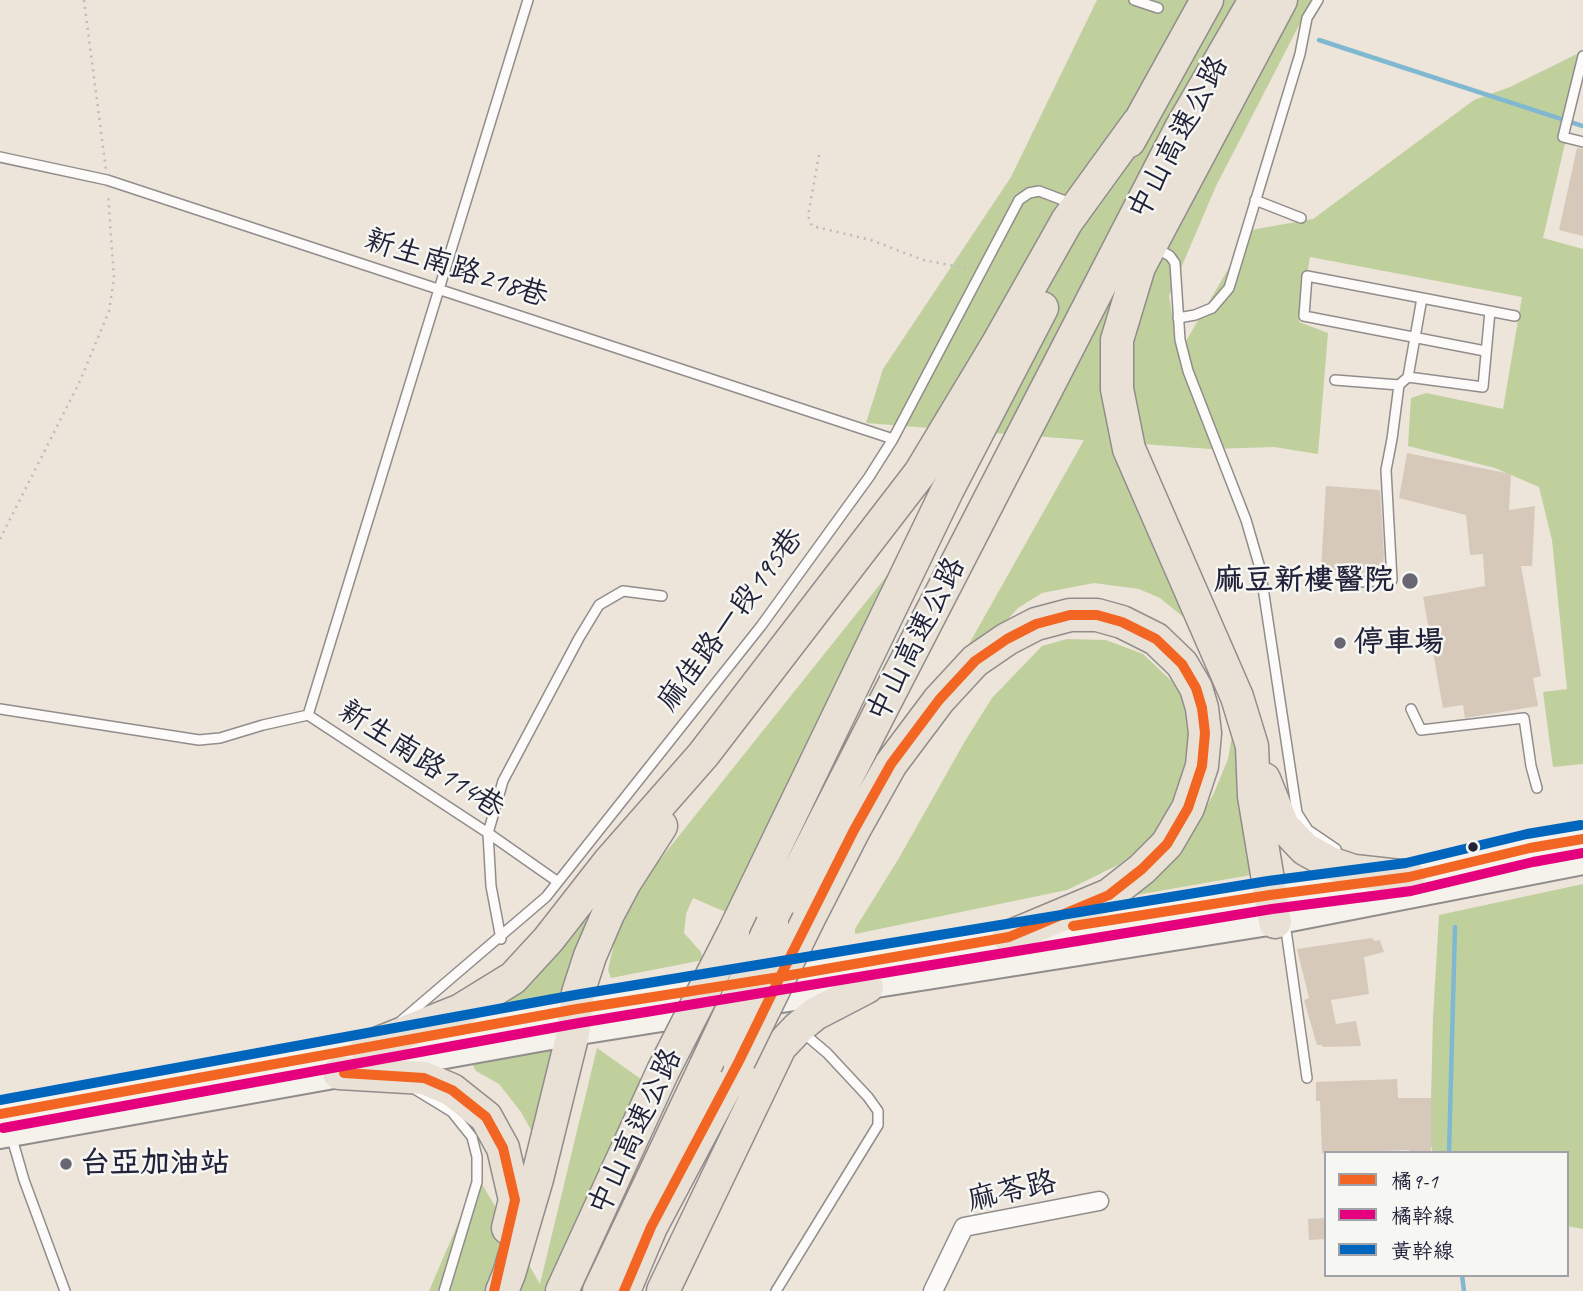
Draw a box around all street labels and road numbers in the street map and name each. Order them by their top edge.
street label: 中山高速公路 [1121,50,1237,226]
street label: 新生南路218巷 [360,222,552,316]
street label: 麻佳路一段195巷 [650,521,812,719]
street label: 中山高速公路 [860,552,974,728]
street label: 新生南路114巷 [331,693,511,827]
street label: 中山高速公路 [582,1043,690,1221]
street label: 麻苓路 [964,1164,1060,1220]

